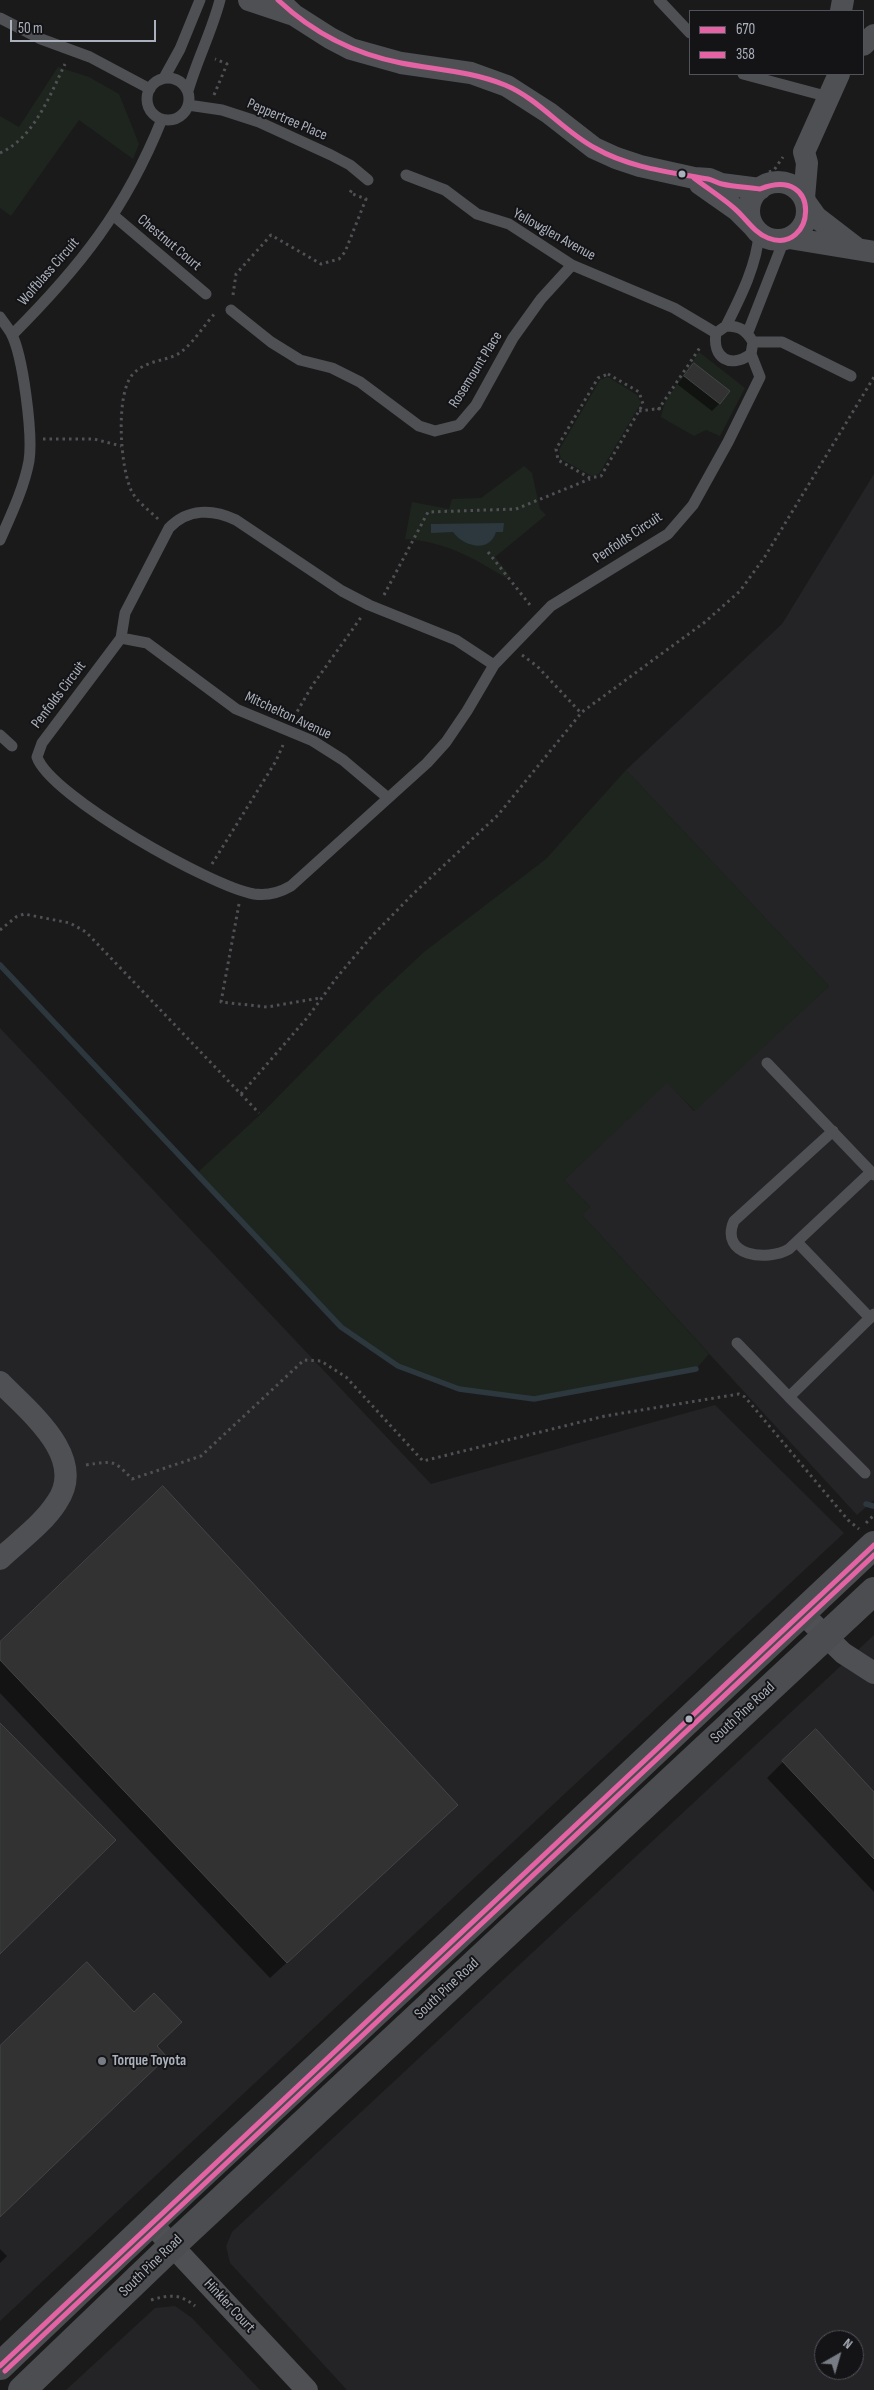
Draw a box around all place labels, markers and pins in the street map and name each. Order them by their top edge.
unlabelled marker [677,169,687,179]
unlabelled marker [684,1714,694,1724]
place label: Torque Toyota [112,2052,186,2070]
marker: Torque Toyota [96,2055,108,2067]

